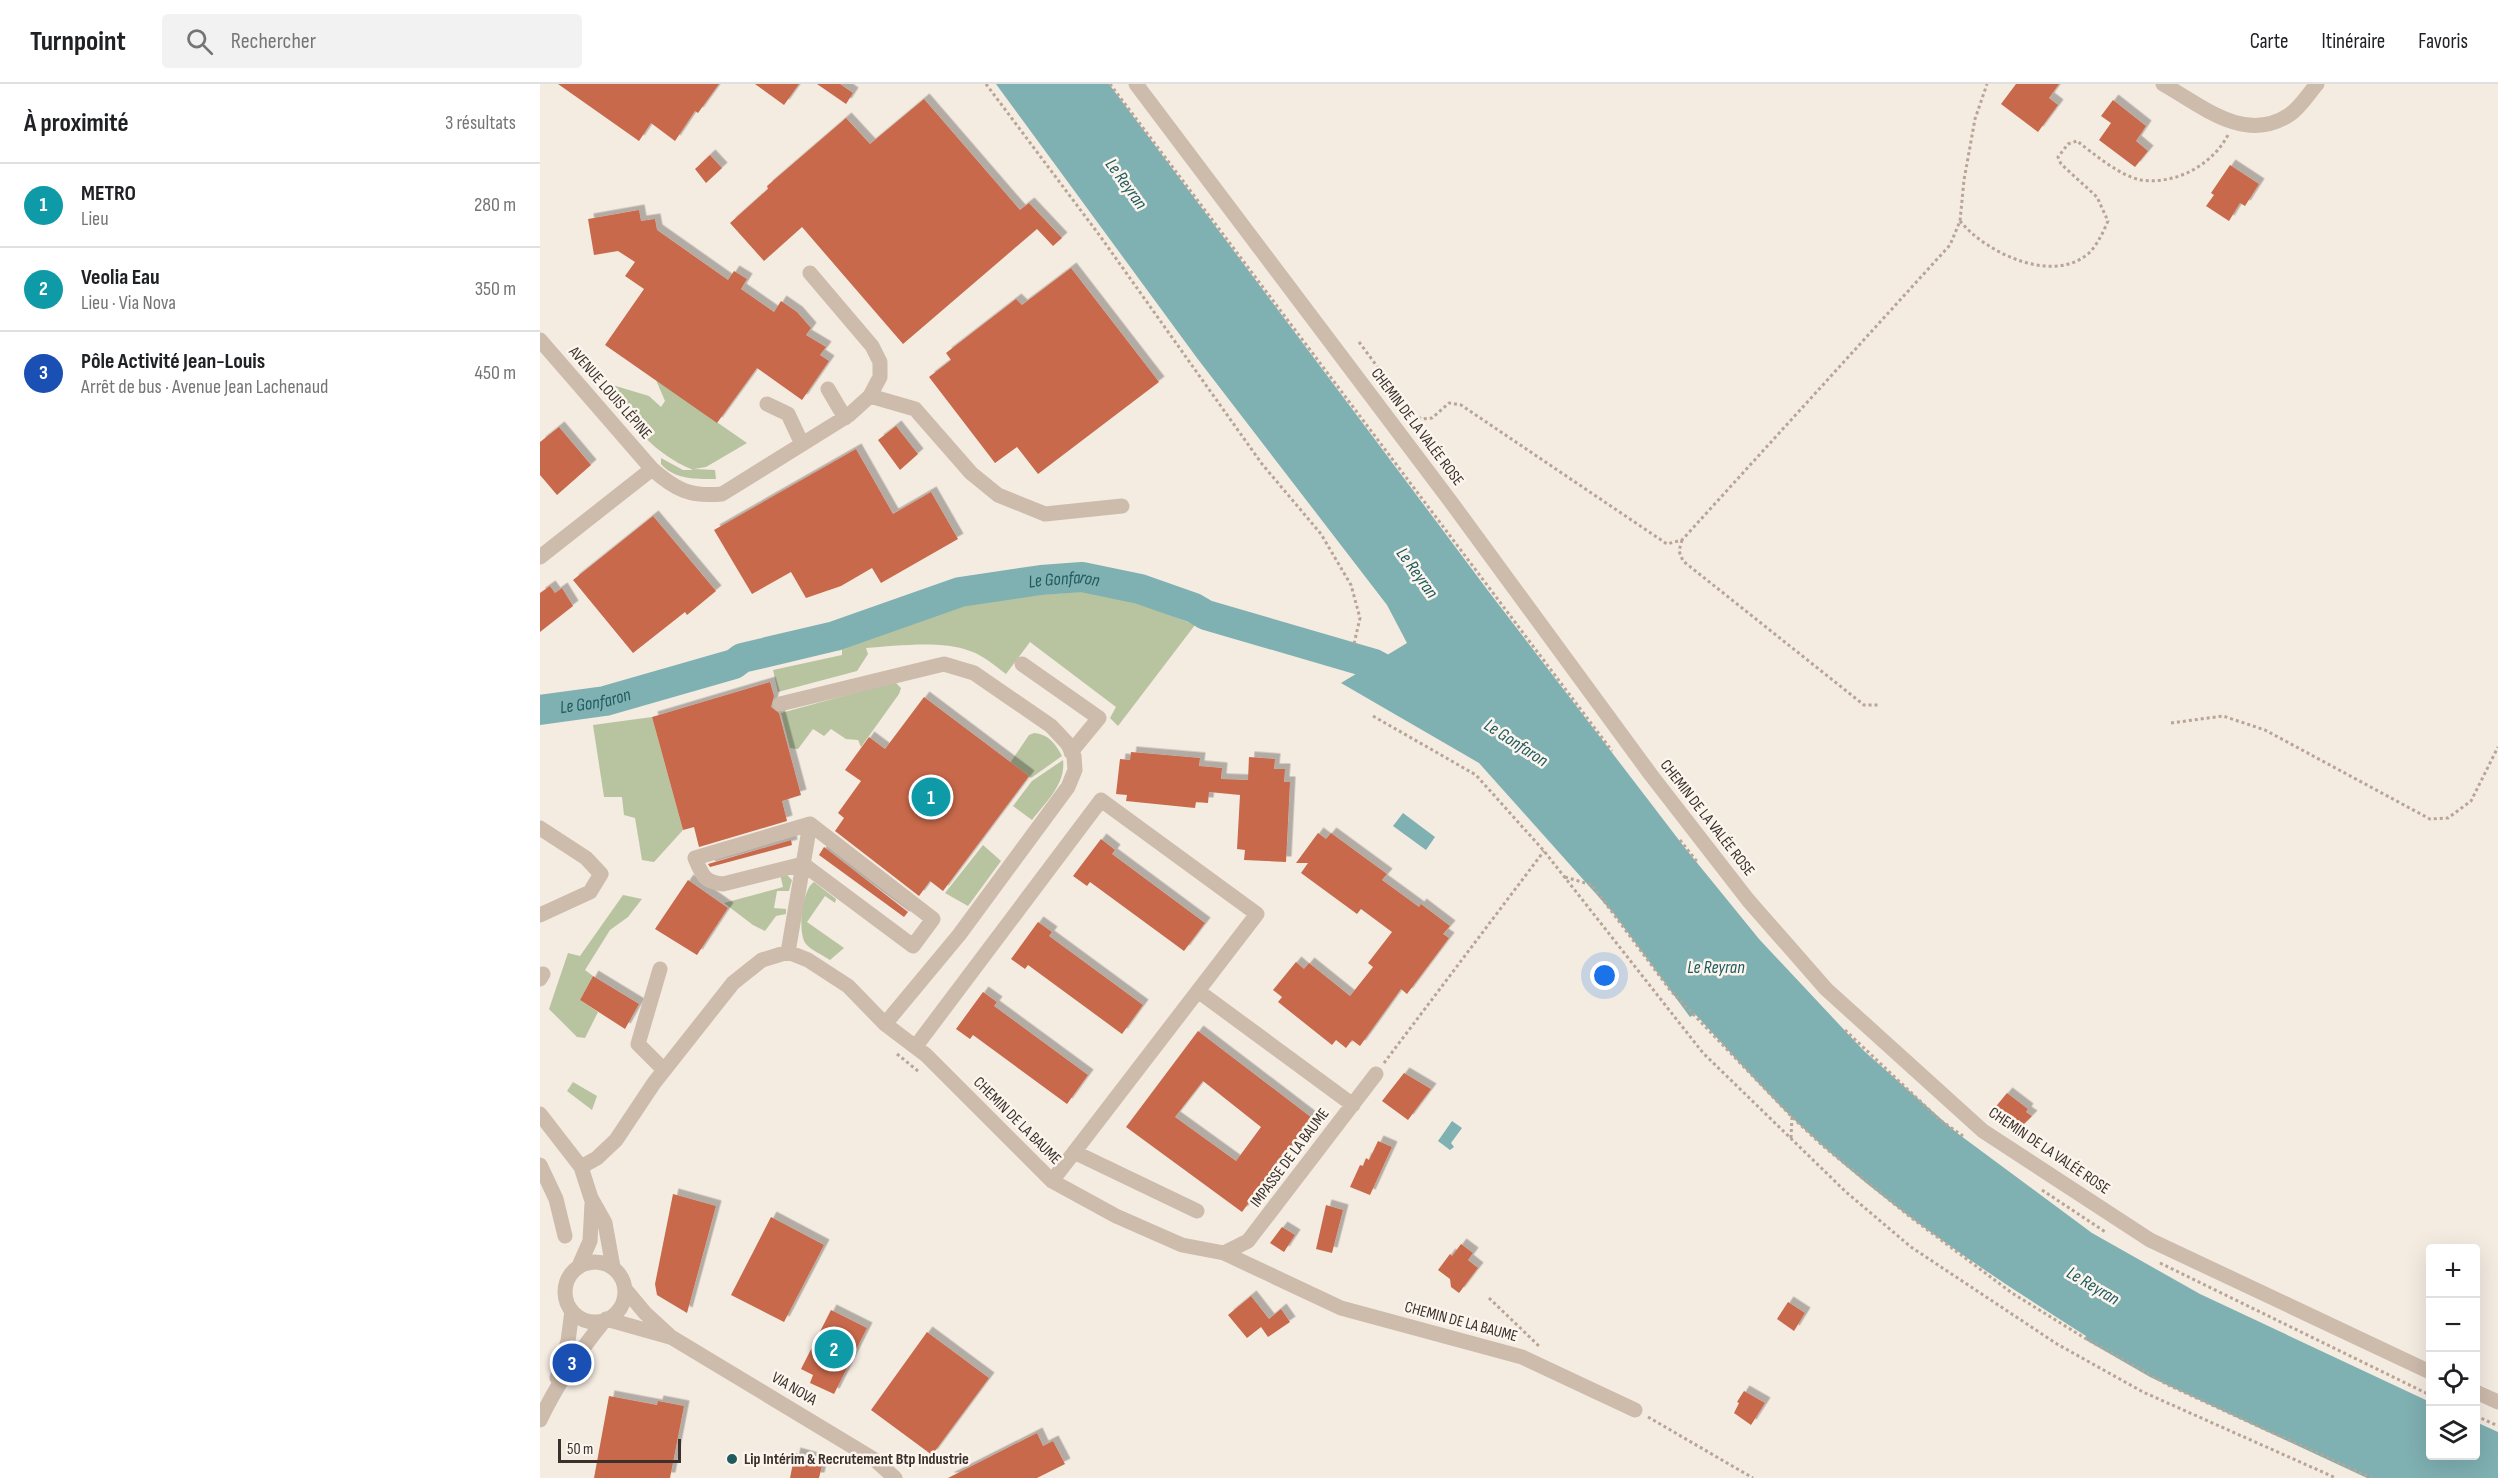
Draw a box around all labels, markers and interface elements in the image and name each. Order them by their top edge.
search box [162,14,582,68]
text: Turnpoint [30,25,126,58]
icon: search [183,25,216,58]
text: Rechercher [231,28,316,55]
text: Carte [2250,29,2289,54]
text: Itinéraire [2322,29,2385,54]
text: Favoris [2418,29,2468,54]
text: À proximité [24,108,129,139]
text: 3 résultats [445,111,516,135]
water label: Le Reyran [1101,155,1152,214]
text: METRO [81,180,136,207]
text: 1 [40,193,47,217]
text: 280 m [474,193,516,217]
text: Lieu [81,207,109,231]
text: Veolia Eau [81,264,160,291]
text: 2 [39,277,48,301]
text: 350 m [475,277,516,301]
text: Lieu · Via Nova [81,291,176,315]
street label: AVENUE LOUIS LÉPINE [564,342,655,443]
text: Pôle Activité Jean-Louis [81,348,265,375]
text: 3 [39,361,48,385]
text: 450 m [475,361,516,385]
street label: CHEMIN DE LA VALÉE ROSE [1367,365,1467,489]
text: Arrêt de bus · Avenue Jean Lachenaud [81,375,328,399]
water label: Le Reyran [1392,544,1443,603]
water label: Le Gonfaron [1027,566,1102,592]
water label: Le Gonfaron [559,684,634,718]
water label: Le Gonfaron [1480,715,1552,772]
street label: CHEMIN DE LA VALÉE ROSE [1656,756,1758,880]
pin: 1 [912,774,950,820]
water label: Le Reyran [1687,957,1745,978]
your location [1590,961,1619,990]
street label: CHEMIN DE LA BAUME [969,1073,1065,1169]
street label: CHEMIN DE LA VALÉE ROSE [1985,1103,2113,1199]
street label: IMPASSE DE LA BAUME [1247,1105,1333,1211]
map controls [2426,1244,2480,1460]
button: + [2426,1244,2480,1298]
water label: Le Reyran [2063,1262,2123,1310]
street label: CHEMIN DE LA BAUME [1402,1298,1520,1346]
button: − [2426,1298,2480,1352]
pin: 2 [814,1326,854,1372]
pin: 3 [552,1340,591,1386]
button: locate [2426,1352,2480,1406]
street label: VIA NOVA [768,1368,820,1410]
button: layers [2426,1406,2480,1460]
scale bar [558,1436,681,1464]
text: 50 m [567,1440,593,1459]
place label: Lip Intérim & Recrutement Btp Industrie [744,1450,969,1469]
marker: Lip Intérim & Recrutement Btp Industrie [725,1452,739,1466]

